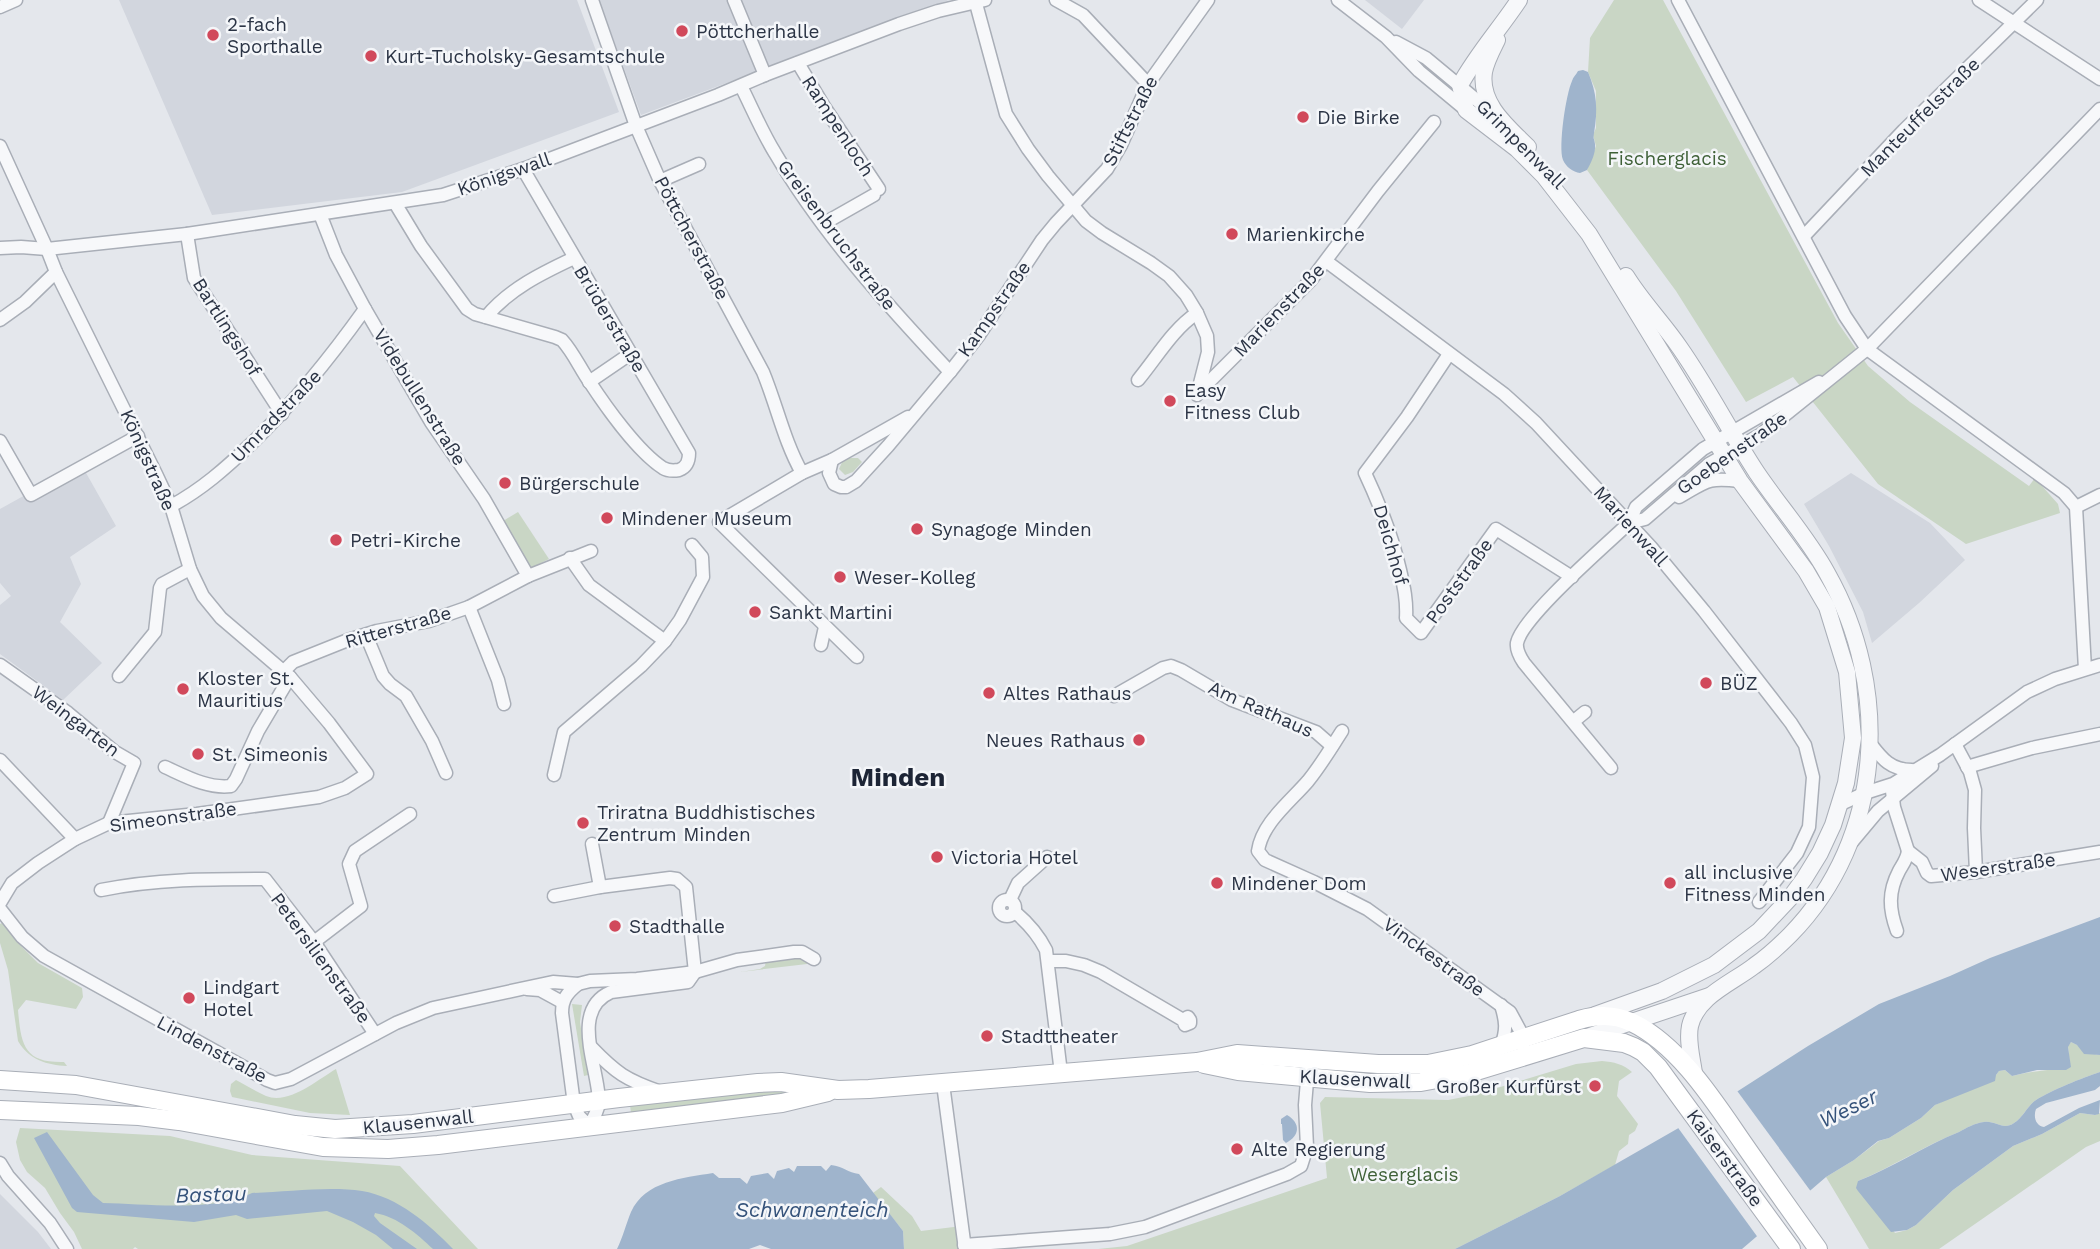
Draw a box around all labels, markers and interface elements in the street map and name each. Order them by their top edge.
place label: 2-fach Sporthalle [227,13,323,58]
place label: Pöttcherhalle [696,20,820,43]
marker: Pöttcherhalle [674,23,690,39]
marker: 2-fach Sporthalle [205,27,221,43]
place label: Kurt-Tucholsky-Gesamtschule [385,45,665,68]
marker: Kurt-Tucholsky-Gesamtschule [363,48,379,64]
street label: Manteuffelstraße [1855,52,1985,182]
street label: Rampenloch [797,71,879,181]
street label: Stiftstraße [1097,72,1163,170]
street label: Grimpenwall [1471,94,1571,194]
place label: Die Birke [1317,106,1400,129]
marker: Die Birke [1295,109,1311,125]
street label: Königswall [454,147,554,201]
park label: Fischerglacis [1607,147,1727,170]
street label: Greisenbruchstraße [773,155,901,315]
street label: Pöttcherstraße [650,172,734,304]
place label: Marienkirche [1246,223,1365,246]
marker: Marienkirche [1224,226,1240,242]
street label: Kampstraße [952,257,1036,361]
street label: Marienstraße [1229,258,1329,362]
street label: Brüderstraße [569,261,651,377]
street label: Bartlingshof [188,274,267,381]
street label: Videbullenstraße [369,324,471,470]
street label: Umradstraße [226,365,326,467]
place label: Easy Fitness Club [1184,379,1300,424]
marker: Easy Fitness Club [1162,393,1178,409]
street label: Königstraße [115,406,181,514]
street label: Goebenstraße [1672,406,1792,500]
place label: Bürgerschule [519,472,640,495]
marker: Bürgerschule [497,475,513,491]
street label: Marienwall [1589,481,1673,571]
street label: Deichhof [1369,502,1414,588]
place label: Mindener Museum [621,507,792,530]
marker: Mindener Museum [599,510,615,526]
place label: Synagoge Minden [931,518,1092,541]
marker: Synagoge Minden [909,521,925,537]
place label: Petri-Kirche [350,529,461,552]
marker: Petri-Kirche [328,532,344,548]
street label: Poststraße [1420,534,1498,628]
place label: Weser-Kolleg [854,566,976,589]
marker: Weser-Kolleg [832,569,848,585]
street label: Ritterstraße [342,601,454,653]
place label: Sankt Martini [769,601,893,624]
marker: Sankt Martini [747,604,763,620]
place label: Kloster St. Mauritius [197,667,295,712]
place label: BÜZ [1720,672,1758,695]
marker: BÜZ [1698,675,1714,691]
street label: Am Rathaus [1205,676,1317,742]
street label: Weingarten [28,680,124,762]
marker: Kloster St. Mauritius [175,681,191,697]
place label: Altes Rathaus [1003,682,1132,705]
marker: Altes Rathaus [981,685,997,701]
place label: Neues Rathaus [986,729,1125,752]
marker: Neues Rathaus [1131,732,1147,748]
place label: St. Simeonis [212,743,328,766]
marker: St. Simeonis [190,746,206,762]
district label: Minden [851,762,945,792]
street label: Simeonstraße [108,797,238,837]
place label: Triratna Buddhistisches Zentrum Minden [597,801,816,846]
marker: Triratna Buddhistisches Zentrum Minden [575,815,591,831]
place label: Victoria Hotel [951,846,1078,869]
street label: Weserstraße [1939,848,2057,886]
marker: Victoria Hotel [929,849,945,865]
place label: all inclusive Fitness Minden [1684,861,1826,906]
place label: Mindener Dom [1231,872,1367,895]
marker: Mindener Dom [1209,875,1225,891]
marker: all inclusive Fitness Minden [1662,875,1678,891]
street label: Petersilienstraße [266,888,376,1028]
street label: Vinckestraße [1379,912,1489,1002]
place label: Stadthalle [629,915,725,938]
marker: Stadthalle [607,918,623,934]
place label: Lindgart Hotel [203,976,279,1021]
marker: Lindgart Hotel [181,990,197,1006]
street label: Lindenstraße [153,1010,271,1088]
place label: Stadttheater [1001,1025,1119,1048]
marker: Stadttheater [979,1028,995,1044]
street label: Klausenwall [1299,1065,1411,1093]
place label: Großer Kurfürst [1436,1075,1581,1098]
marker: Großer Kurfürst [1587,1078,1603,1094]
water label: Weser [1815,1083,1882,1133]
street label: Klausenwall [361,1105,475,1139]
street label: Kaiserstraße [1682,1105,1768,1211]
place label: Alte Regierung [1251,1138,1386,1161]
marker: Alte Regierung [1229,1141,1245,1157]
park label: Weserglacis [1349,1163,1459,1186]
water label: Bastau [175,1180,247,1208]
water label: Schwanenteich [735,1197,889,1222]

